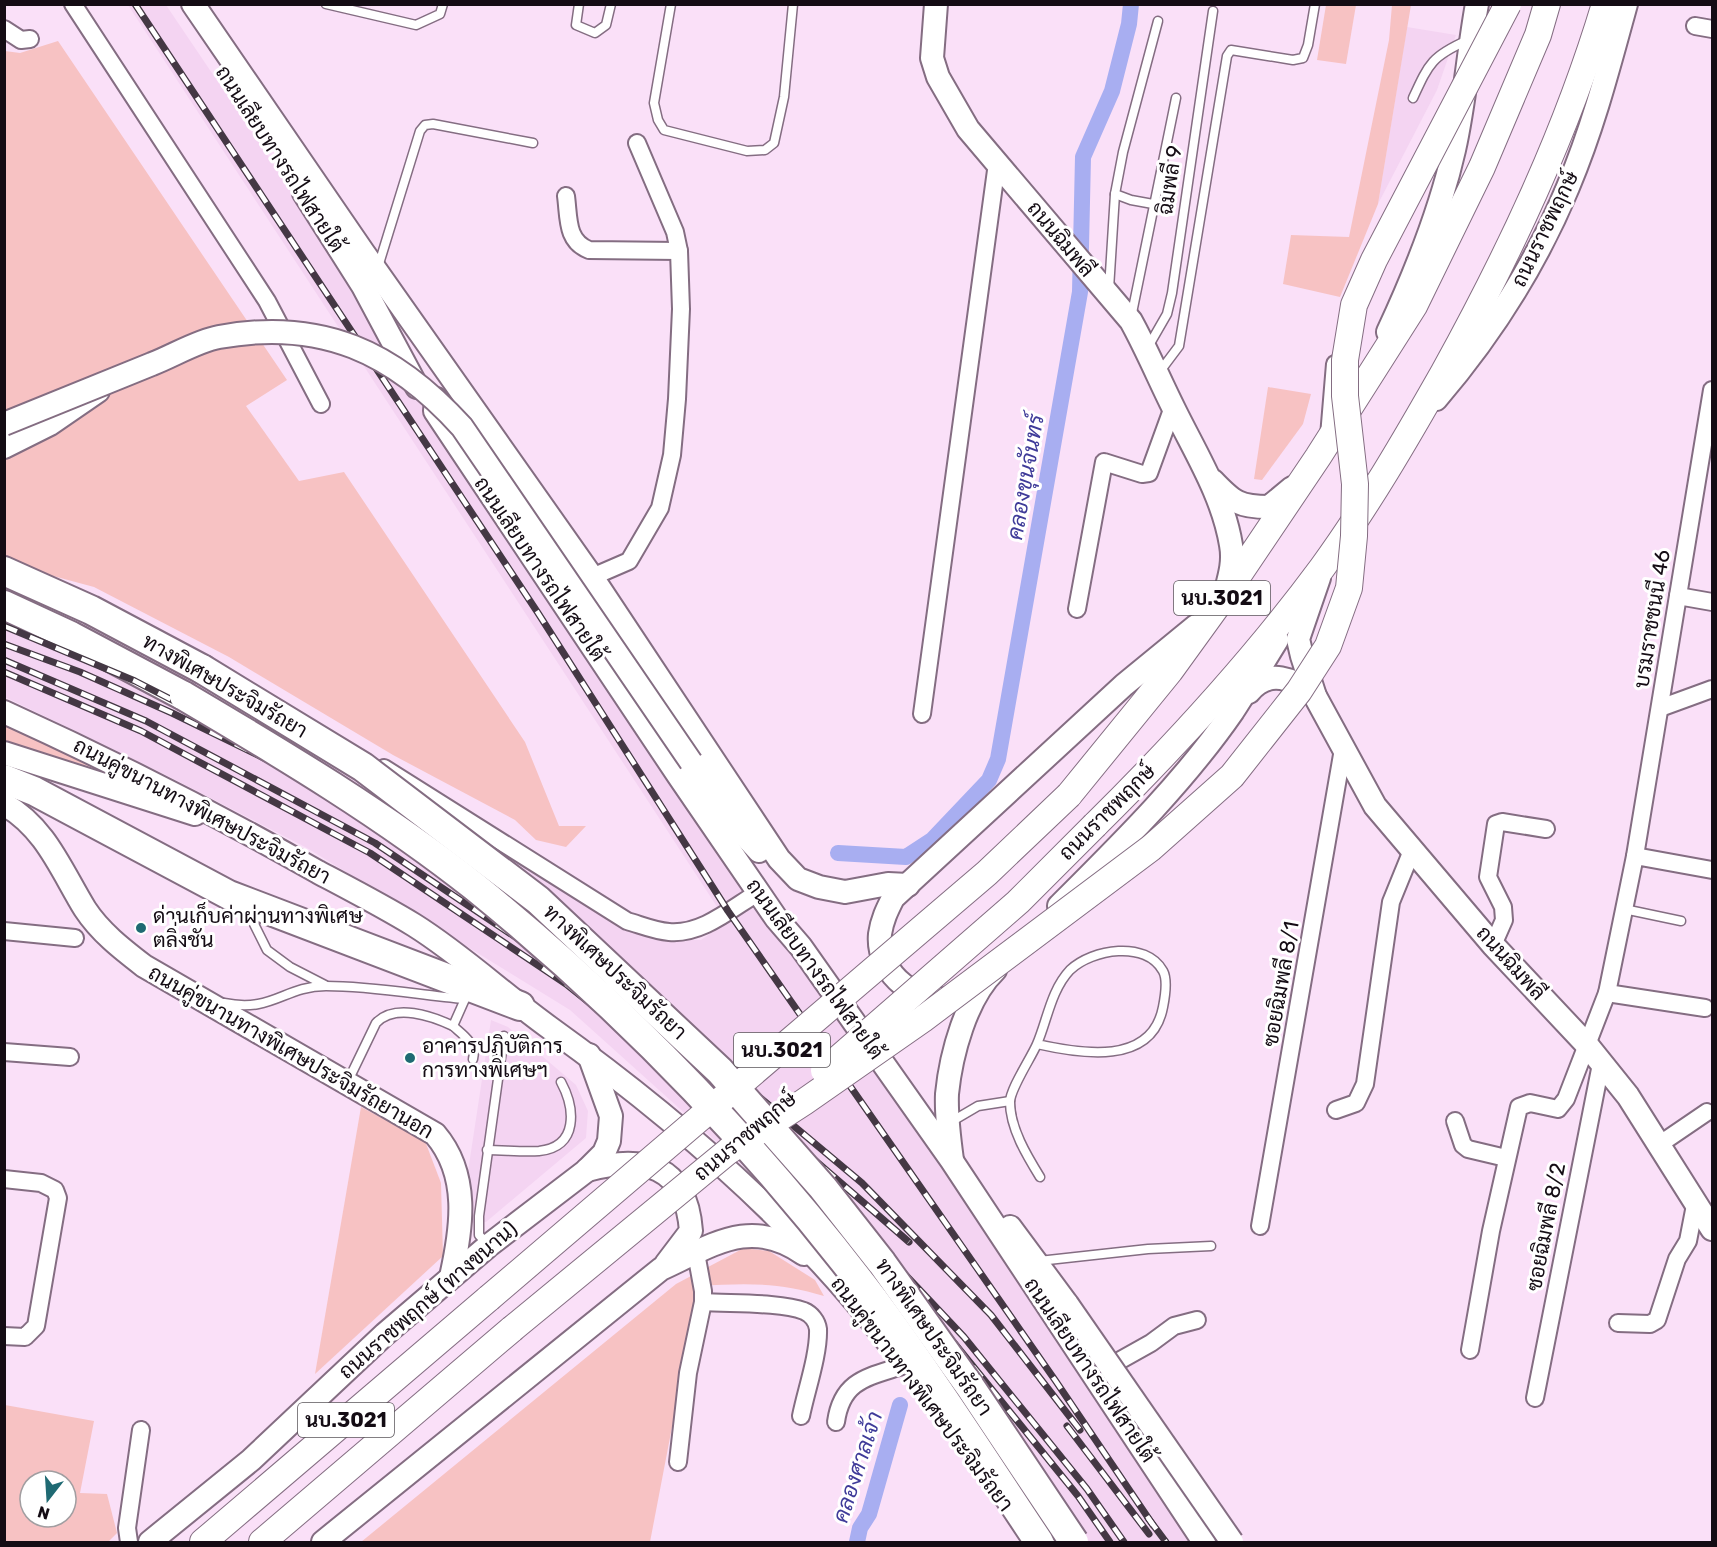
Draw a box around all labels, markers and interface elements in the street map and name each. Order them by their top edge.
street label: ถนนเลียบทางรถไฟสายใต้ [211,61,351,257]
street label: ฉิมพลี 9 [1152,144,1187,216]
street label: ถนนราชพฤกษ์ [1505,166,1584,291]
street label: ถนนฉิมพลี [1023,196,1100,282]
water label: คลองขุนจันทร์ [1000,409,1052,542]
street label: ถนนเลียบทางรถไฟสายใต้ [469,472,612,666]
street label: บรมราชชนนี 46 [1628,548,1675,690]
road number: นบ.3021 [1174,581,1270,615]
street label: ทางพิเศษประจิมรัถยา [138,628,312,743]
street label: ถนนคู่ขนานทางพิเศษประจิมรัถยา [68,732,335,892]
street label: ถนนราชพฤกษ์ [1053,757,1160,865]
street label: ถนนเลียบทางรถไฟสายใต้ [741,873,890,1065]
street label: ทางพิเศษประจิมรัถยา [539,899,692,1044]
place label: ด่านเก็บค่าผ่านทางพิเศษ ตลิ่งชัน [153,901,363,952]
street label: ซอยฉิมพลี 8/1 [1257,919,1304,1049]
street label: ถนนฉิมพลี [1472,920,1551,1005]
marker: ด่านเก็บค่าผ่านทางพิเศษ ตลิ่งชัน [134,921,148,935]
street label: ถนนคู่ขนานทางพิเศษประจิมรัถยานอก [143,959,438,1146]
place label: อาคารปฏิบัติการ การทางพิเศษฯ [422,1033,563,1082]
road number: นบ.3021 [734,1033,830,1067]
marker: อาคารปฏิบัติการ การทางพิเศษฯ [403,1051,417,1065]
street label: ถนนราชพฤกษ์ [688,1084,801,1186]
street label: ซอยฉิมพลี 8/2 [1521,1161,1570,1293]
street label: ถนนราชพฤกษ์ (ทางขนาน) [333,1215,522,1384]
street label: ทางพิเศษประจิมรัถยา [871,1253,998,1420]
street label: ถนนคู่ขนานทางพิเศษประจิมรัถยา [824,1271,1019,1518]
street label: ถนนเลียบทางรถไฟสายใต้ [1019,1273,1162,1467]
road number: นบ.3021 [298,1403,394,1437]
water label: คลองศาลเจ้า [827,1408,888,1526]
north arrow [18,1469,78,1529]
text: N [35,1502,52,1524]

